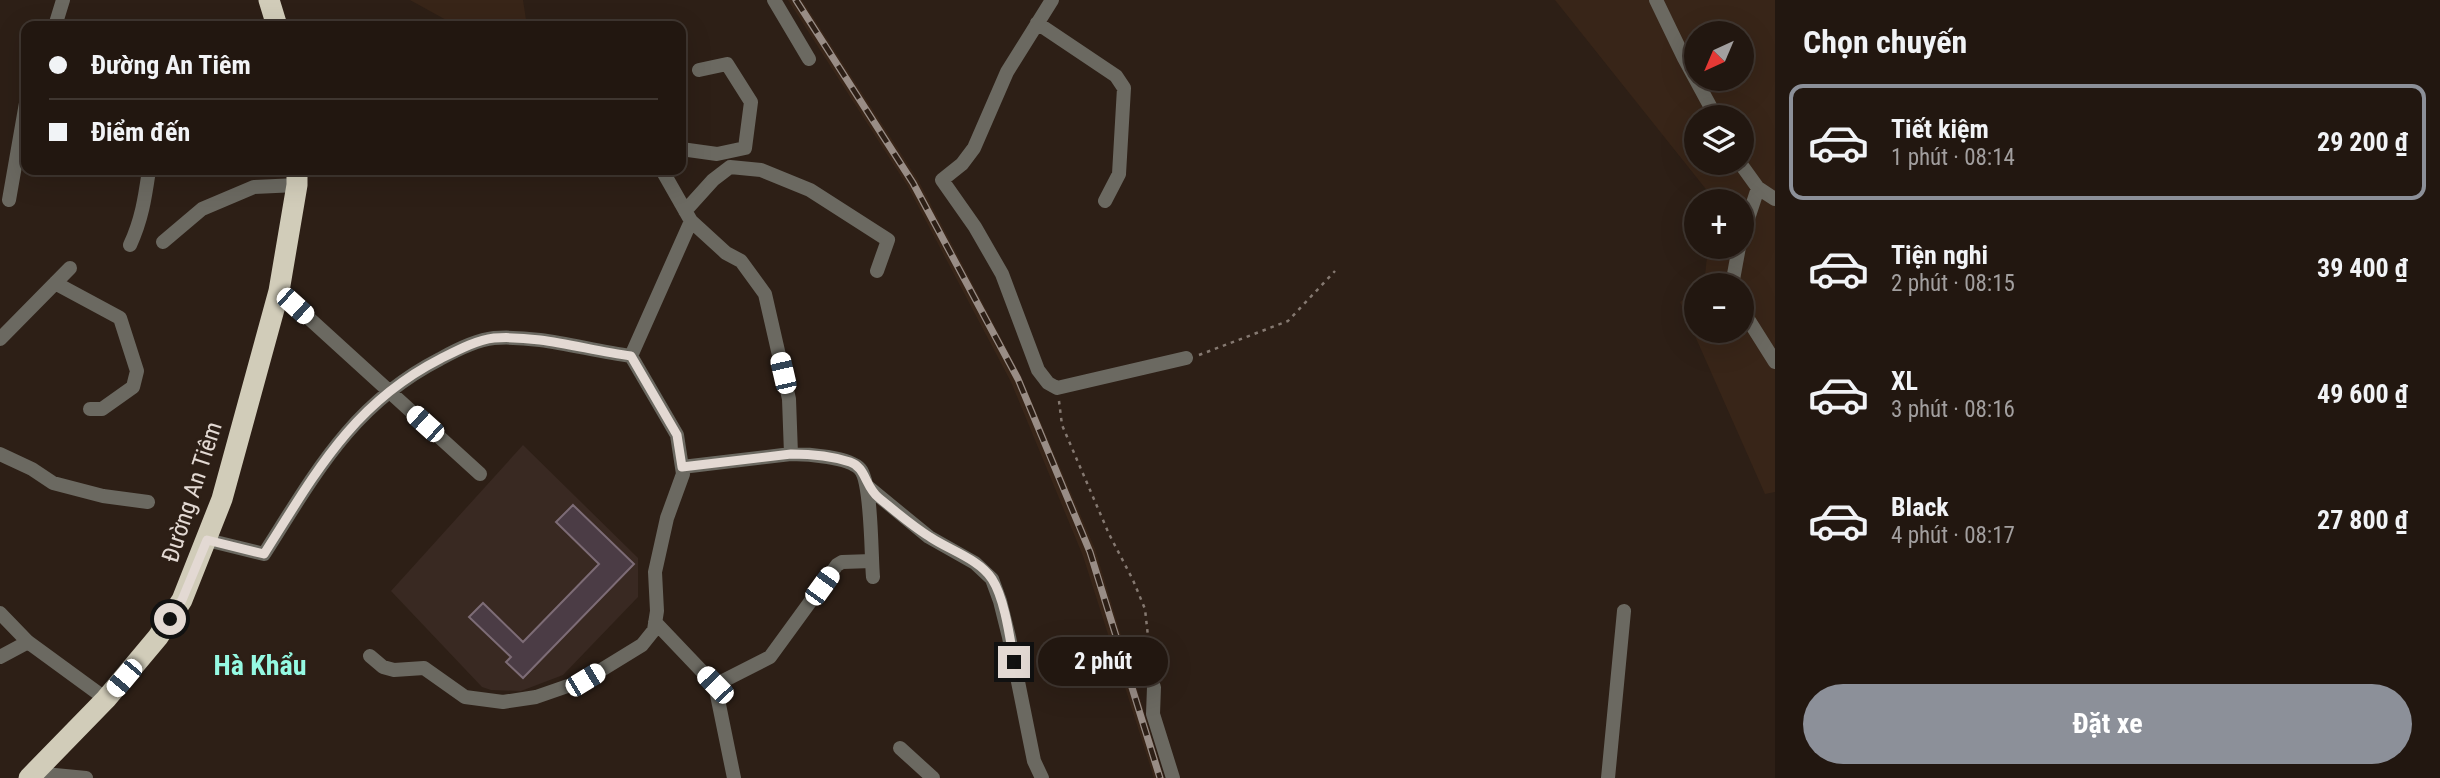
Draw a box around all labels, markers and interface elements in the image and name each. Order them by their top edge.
north arrow [1684,21,1754,91]
map controls [1684,21,1754,343]
text: Chọn chuyến [1803,23,1967,61]
text: Đường An Tiêm [91,50,251,80]
button: layers [1684,105,1754,175]
icon: car [1807,111,1870,174]
text: Tiết kiệm [1891,114,1989,144]
text: Điểm đến [91,117,190,147]
text: 29 200 ₫ [2317,127,2408,157]
text: 1 phút · 08:14 [1891,144,2015,171]
button: + [1684,189,1754,259]
icon: car [1807,237,1870,300]
text: Tiện nghi [1891,240,1988,270]
text: 39 400 ₫ [2317,253,2408,283]
text: 2 phút · 08:15 [1891,270,2015,297]
button: − [1684,273,1754,343]
car [273,284,318,328]
car [769,350,798,396]
icon: car [1807,363,1870,426]
text: XL [1891,366,1918,396]
text: 49 600 ₫ [2317,379,2408,409]
text: 3 phút · 08:16 [1891,396,2015,423]
car [403,402,448,446]
street label: Đường An Tiêm [156,418,228,566]
icon: car [1807,489,1870,552]
text: Black [1891,492,1949,522]
text: 27 800 ₫ [2317,505,2408,535]
text: 4 phút · 08:17 [1891,522,2015,549]
car [802,563,843,609]
route start [154,603,186,635]
callout: 2 phút [1038,638,1168,686]
route end [998,646,1030,678]
text: 2 phút [1074,648,1132,675]
district label: Hà Khẩu [213,649,307,682]
car [103,655,146,701]
car [562,660,609,700]
car [693,663,738,707]
button: Đặt xe [1803,684,2412,764]

